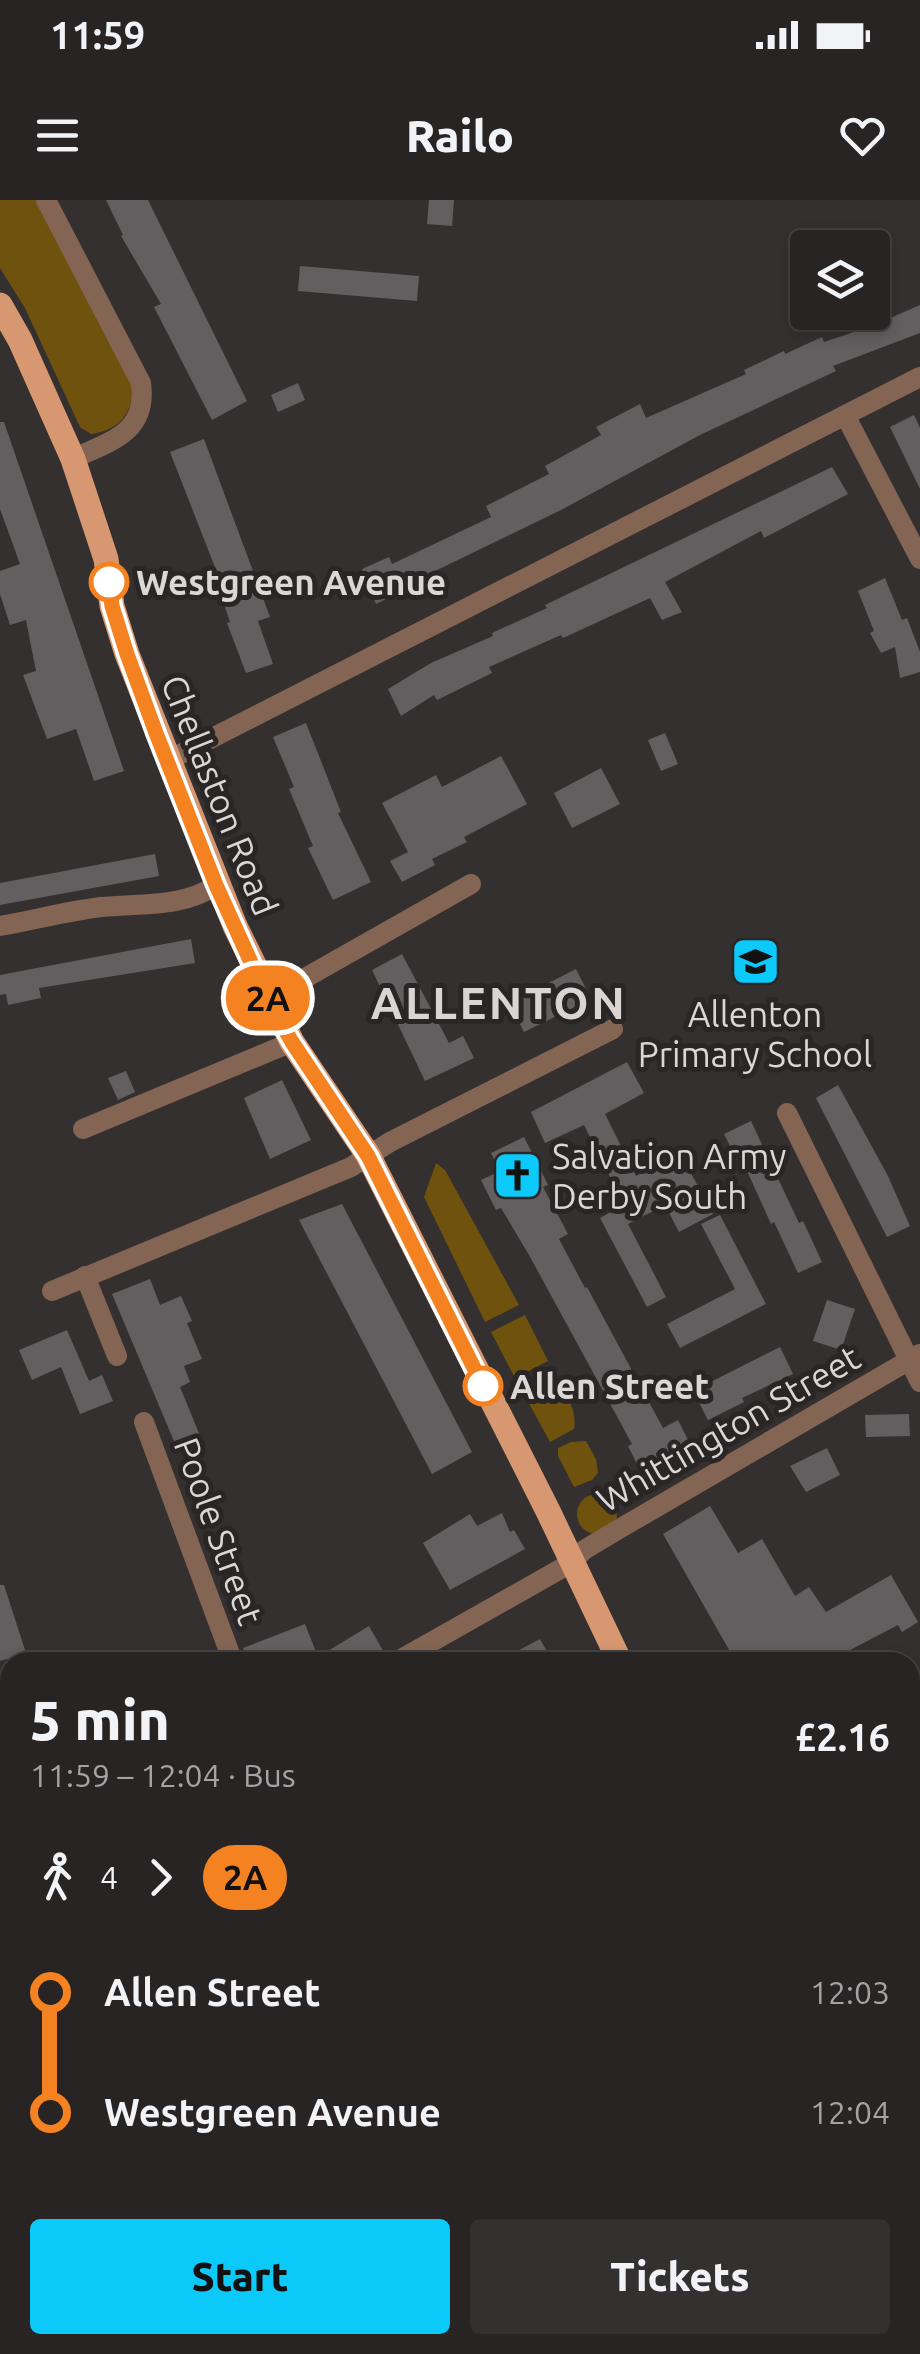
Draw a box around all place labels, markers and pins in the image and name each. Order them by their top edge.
place label: Westgreen Avenue [136,562,446,602]
marker: Westgreen Avenue [90,563,128,601]
school or university icon: Allenton Primary School [729,936,781,988]
place label: Allenton Primary School [638,994,872,1074]
place label: Salvation Army Derby South [552,1136,786,1216]
church icon: Salvation Army Derby South [491,1150,543,1202]
place label: Allen Street [510,1366,709,1406]
marker: Allen Street [464,1367,502,1405]

